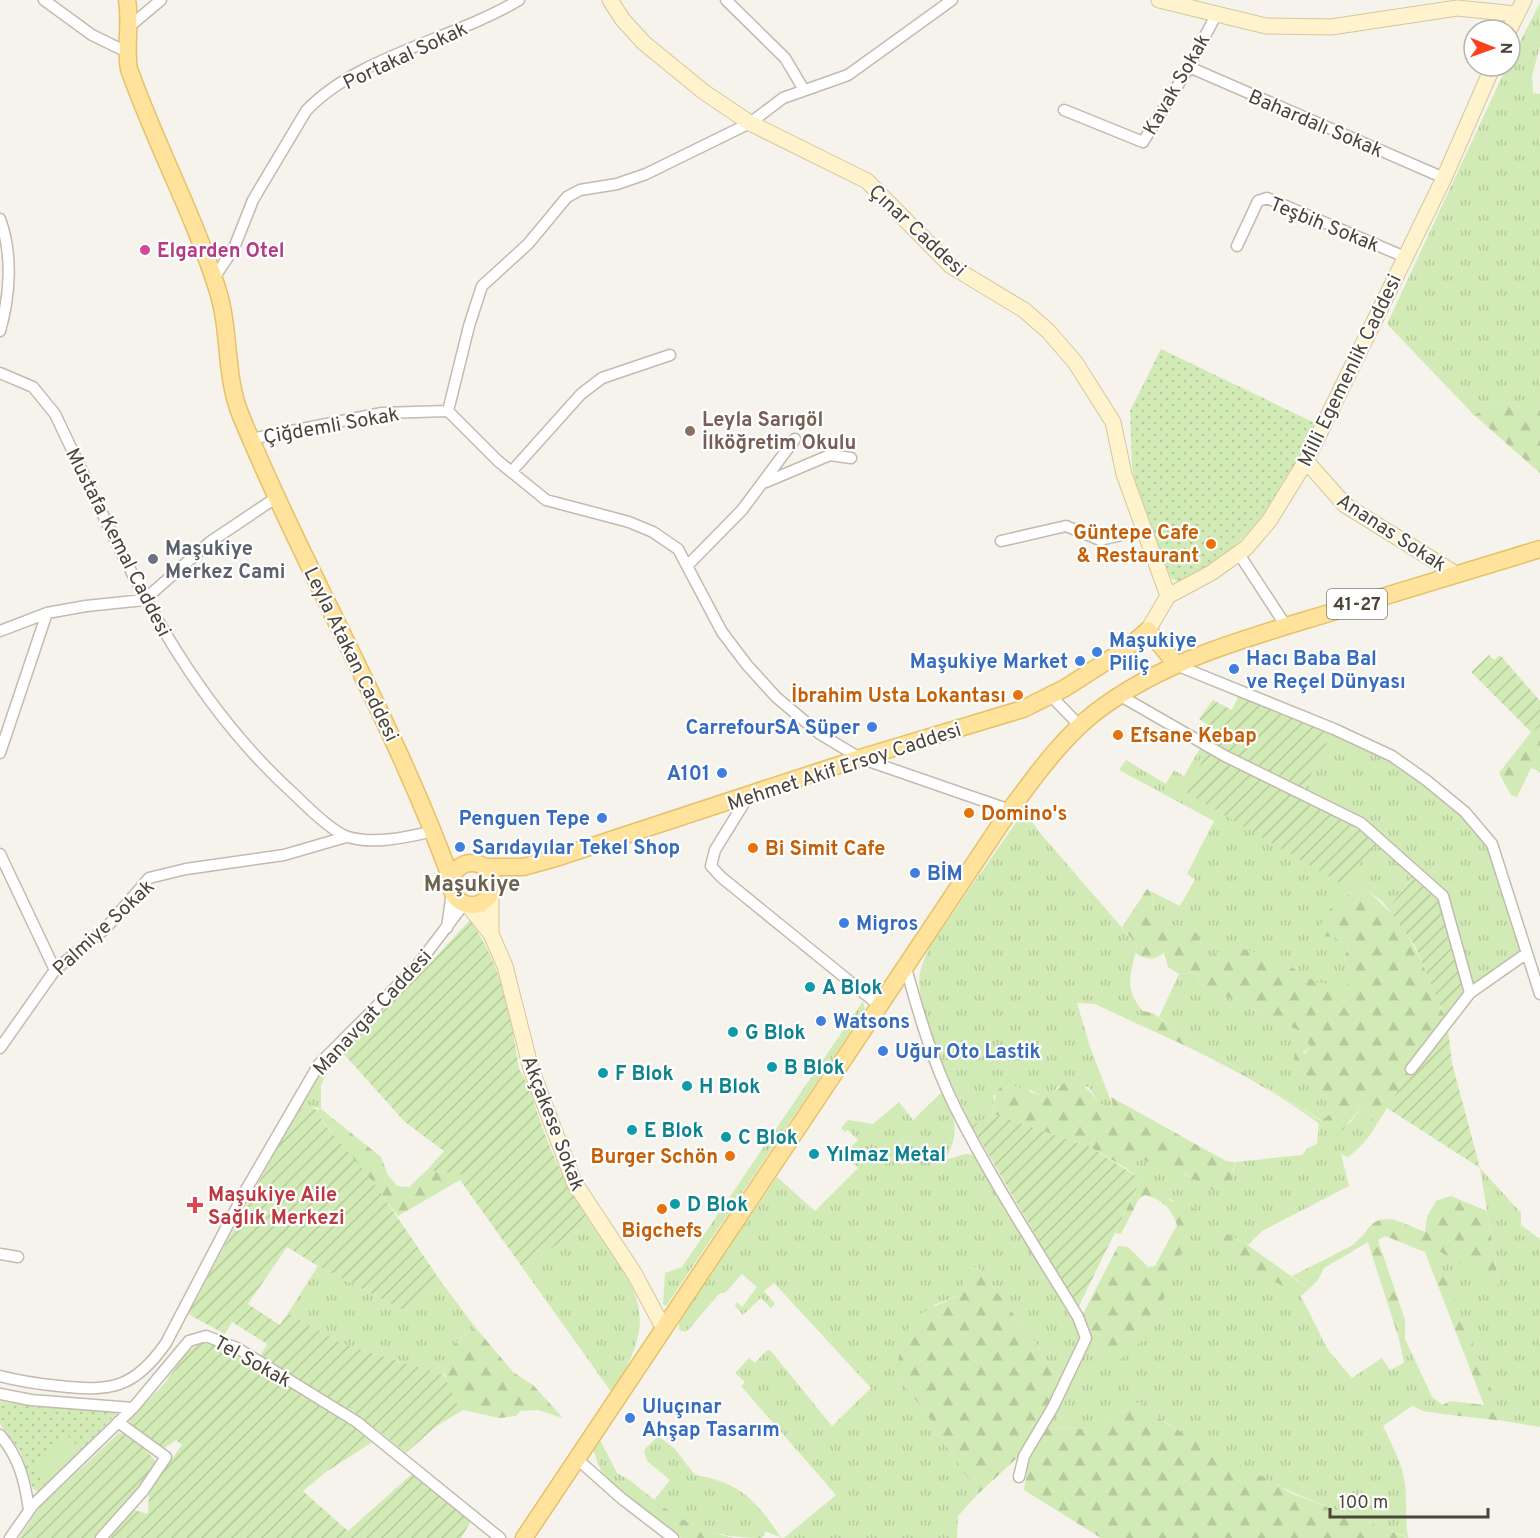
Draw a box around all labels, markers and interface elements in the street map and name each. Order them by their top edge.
street label: Portakal Sokak [339,17,472,97]
north arrow [1462,18,1522,78]
street label: Kavak Sokak [1138,30,1217,140]
text: N [1495,42,1515,54]
street label: Bahardalı Sokak [1244,85,1387,165]
street label: Çınar Caddesi [862,180,971,283]
street label: Teşbih Sokak [1266,192,1383,260]
place label: Elgarden Otel [157,239,285,265]
marker: Elgarden Otel [138,243,152,257]
street label: Milli Egemenlik Caddesi [1293,270,1409,471]
street label: Çiğdemli Sokak [261,402,401,452]
place label: Leyla Sarıgöl İlköğretim Okulu [702,408,856,457]
marker: Leyla Sarıgöl İlköğretim Okulu [683,424,697,438]
street label: Mustafa Kemal Caddesi [58,444,176,642]
street label: Ananas Sokak [1331,489,1451,579]
place label: Güntepe Cafe & Restaurant [1073,521,1199,570]
place label: Maşukiye Merkez Cami [165,537,285,586]
marker: Güntepe Cafe & Restaurant [1204,537,1218,551]
marker: Maşukiye Merkez Cami [146,552,160,566]
street label: Leyla Atakan Caddesi [297,563,404,746]
road number: 41-27 [1327,589,1387,619]
place label: Maşukiye Piliç [1109,629,1197,678]
marker: Maşukiye Piliç [1090,645,1104,659]
place label: Hacı Baba Bal ve Reçel Dünyası [1246,647,1406,696]
place label: Maşukiye Market [910,650,1068,676]
marker: Maşukiye Market [1073,654,1087,668]
marker: Hacı Baba Bal ve Reçel Dünyası [1227,662,1241,676]
place label: İbrahim Usta Lokantası [791,682,1006,710]
marker: İbrahim Usta Lokantası [1011,688,1025,702]
place label: CarrefourSA Süper [686,716,861,742]
street label: Mehmet Akif Ersoy Caddesi [724,718,965,818]
marker: CarrefourSA Süper [865,720,879,734]
place label: Efsane Kebap [1130,724,1257,750]
marker: Efsane Kebap [1111,728,1125,742]
place label: A101 [667,762,710,788]
marker: A101 [715,766,729,780]
place label: Domino's [981,802,1067,828]
marker: Domino's [962,806,976,820]
place label: Penguen Tepe [459,807,590,833]
marker: Penguen Tepe [595,811,609,825]
place label: Sarıdayılar Tekel Shop [472,836,680,862]
place label: Bi Simit Cafe [765,837,885,863]
marker: Sarıdayılar Tekel Shop [453,840,467,854]
marker: Bi Simit Cafe [746,841,760,855]
place label: BİM [927,860,963,888]
marker: BİM [908,866,922,880]
district label: Maşukiye [424,872,520,899]
street label: Palmiye Sokak [48,875,161,982]
place label: Migros [856,912,918,938]
marker: Migros [837,916,851,930]
street label: Manavgat Caddesi [308,945,439,1082]
place label: A Blok [822,976,883,1002]
marker: A Blok [803,980,817,994]
place label: Watsons [833,1010,910,1036]
marker: Watsons [814,1014,828,1028]
place label: G Blok [745,1021,806,1047]
marker: G Blok [726,1025,740,1039]
place label: Uğur Oto Lastik [895,1040,1041,1066]
marker: Uğur Oto Lastik [876,1044,890,1058]
street label: Akçakese Sokak [514,1052,590,1195]
place label: B Blok [784,1056,845,1082]
marker: B Blok [765,1060,779,1074]
place label: F Blok [615,1062,674,1088]
marker: F Blok [596,1066,610,1080]
place label: H Blok [699,1075,761,1101]
marker: H Blok [680,1079,694,1093]
place label: E Blok [644,1119,704,1145]
marker: E Blok [625,1123,639,1137]
place label: C Blok [738,1126,798,1152]
marker: C Blok [719,1130,733,1144]
place label: Yılmaz Metal [826,1143,946,1169]
place label: Burger Schön [591,1145,718,1171]
marker: Yılmaz Metal [807,1147,821,1161]
marker: Burger Schön [723,1149,737,1163]
place label: Maşukiye Aile Sağlık Merkezi [208,1183,345,1232]
place label: D Blok [687,1193,748,1219]
marker: Maşukiye Aile Sağlık Merkezi [186,1196,204,1214]
marker: D Blok [668,1197,682,1211]
marker: Bigchefs [655,1202,669,1216]
place label: Bigchefs [621,1219,703,1245]
street label: Tel Sokak [209,1331,295,1395]
place label: Uluçınar Ahşap Tasarım [642,1395,780,1444]
marker: Uluçınar Ahşap Tasarım [623,1411,637,1425]
scale bar [1330,1481,1488,1519]
text: 100 m [1339,1492,1388,1515]

